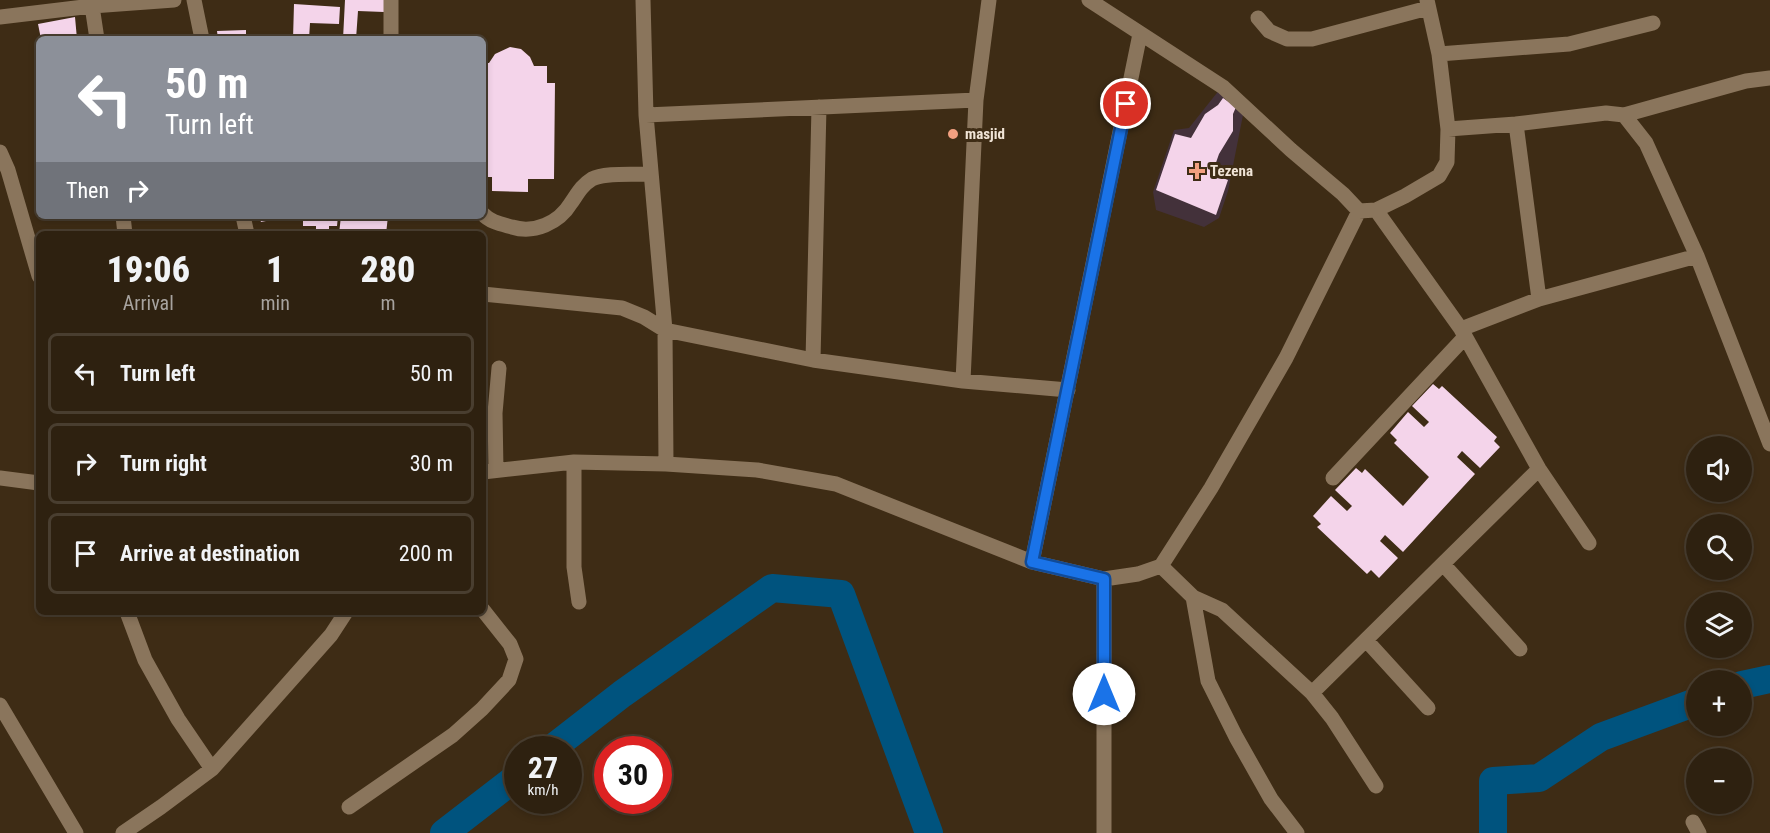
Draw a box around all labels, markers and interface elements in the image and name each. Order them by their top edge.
text: 50 m [165,59,248,108]
icon: left [66,60,144,138]
pin [1100,78,1151,129]
icon: arrive [1109,87,1142,120]
text: Turn left [165,109,254,141]
place label: masjid [965,125,1005,143]
marker: masjid [946,127,960,141]
marker: Tezena [1188,162,1206,180]
place label: Tezena [1210,162,1253,180]
icon: right [121,174,154,207]
text: Then [66,178,109,203]
text: 19:06 [107,249,190,291]
text: 1 [266,249,284,291]
text: 280 [360,249,415,291]
text: Arrival [123,291,174,315]
text: min [261,291,290,315]
text: m [380,291,395,315]
icon: left [69,357,102,390]
text: Turn left [120,361,195,386]
text: 50 m [410,361,453,386]
map controls [1686,436,1752,814]
button: sound [1686,436,1752,502]
icon: right [69,447,102,480]
text: Turn right [120,451,207,476]
text: 30 m [410,451,453,476]
button: search [1686,514,1752,580]
icon: arrive [69,537,102,570]
text: Arrive at destination [120,541,300,566]
text: 200 m [399,541,453,566]
button: layers [1686,592,1752,658]
position arrow [1072,662,1136,726]
button: + [1686,670,1752,736]
speed limit sign: 30 [594,736,672,814]
button: − [1686,748,1752,814]
text: 27 [528,750,558,785]
text: km/h [528,781,558,799]

